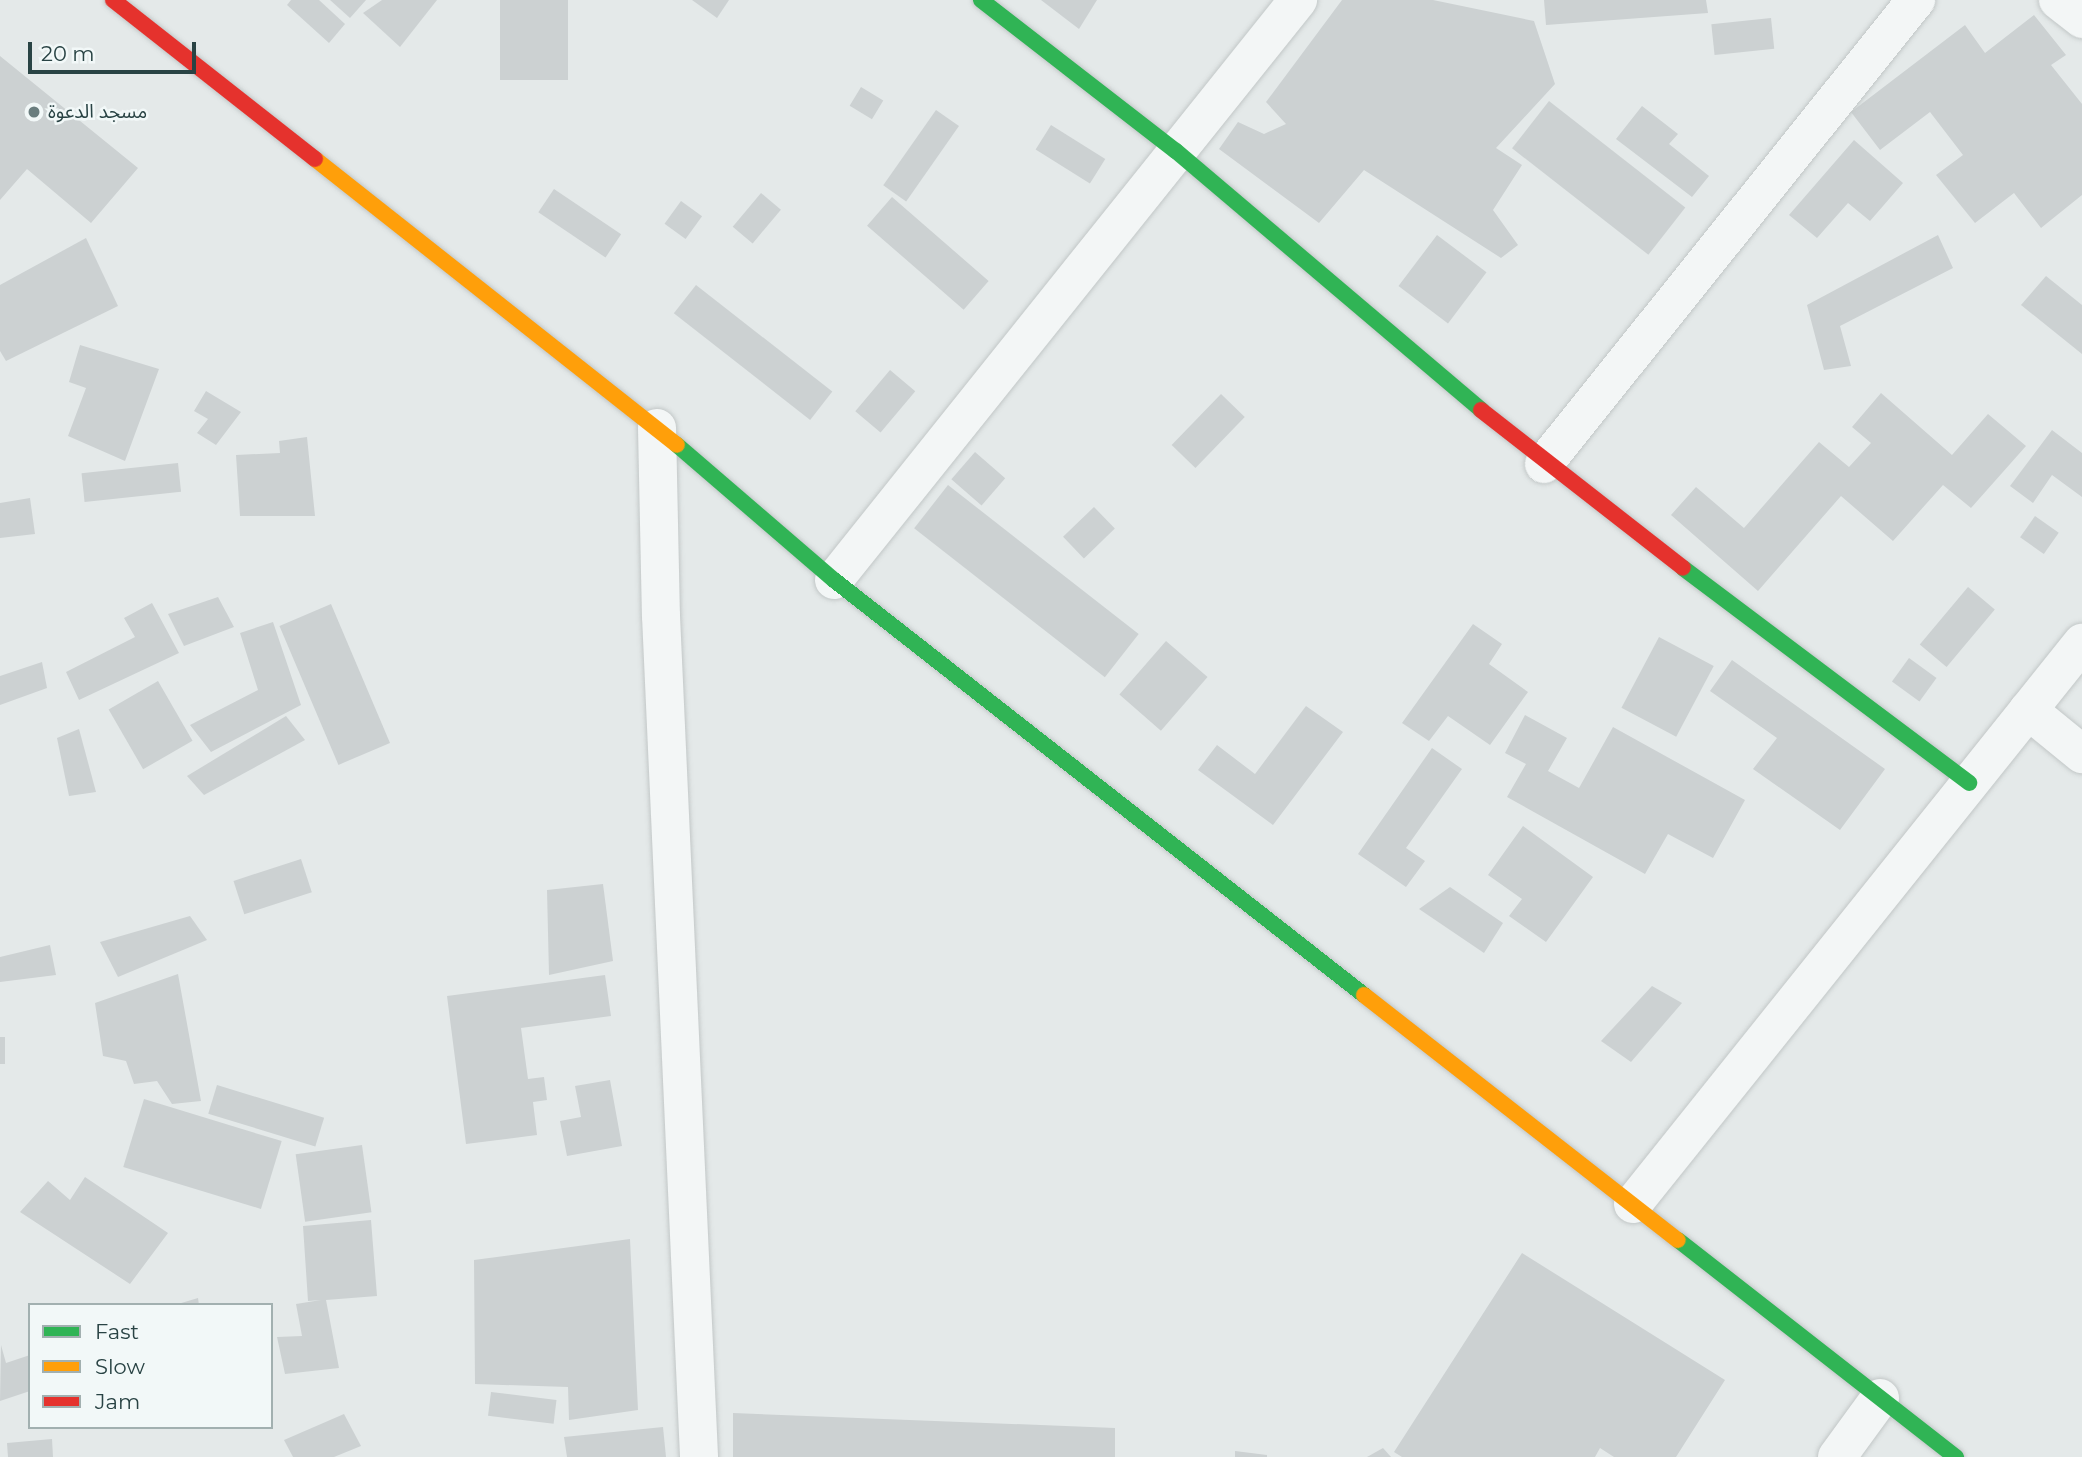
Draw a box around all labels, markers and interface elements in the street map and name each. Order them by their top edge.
scale bar [32,28,200,72]
text: 20 m [41,41,95,66]
place label: مسجد الدعوة [48,101,147,123]
marker: مسجد الدعوة [26,104,42,120]
legend [28,1303,273,1429]
text: Fast [95,1319,139,1344]
text: Slow [95,1354,145,1379]
text: Jam [95,1389,140,1414]

